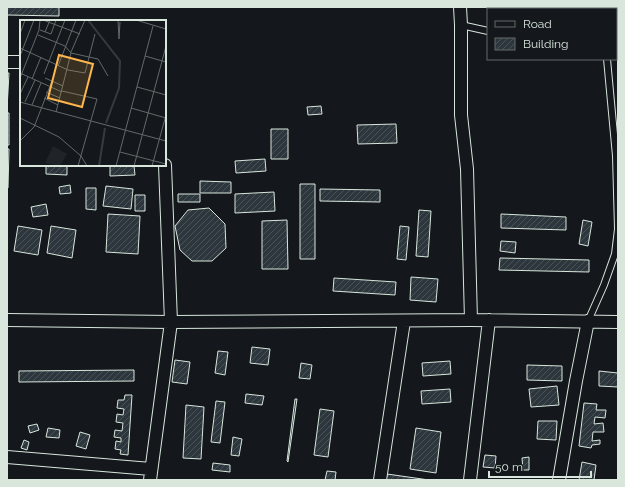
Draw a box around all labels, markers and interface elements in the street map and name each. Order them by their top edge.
legend [487,8,617,60]
text: Road [523,17,552,31]
inset map [20,20,166,166]
text: Building [523,37,569,51]
scale bar [489,453,591,479]
text: 50 m [495,460,523,474]

